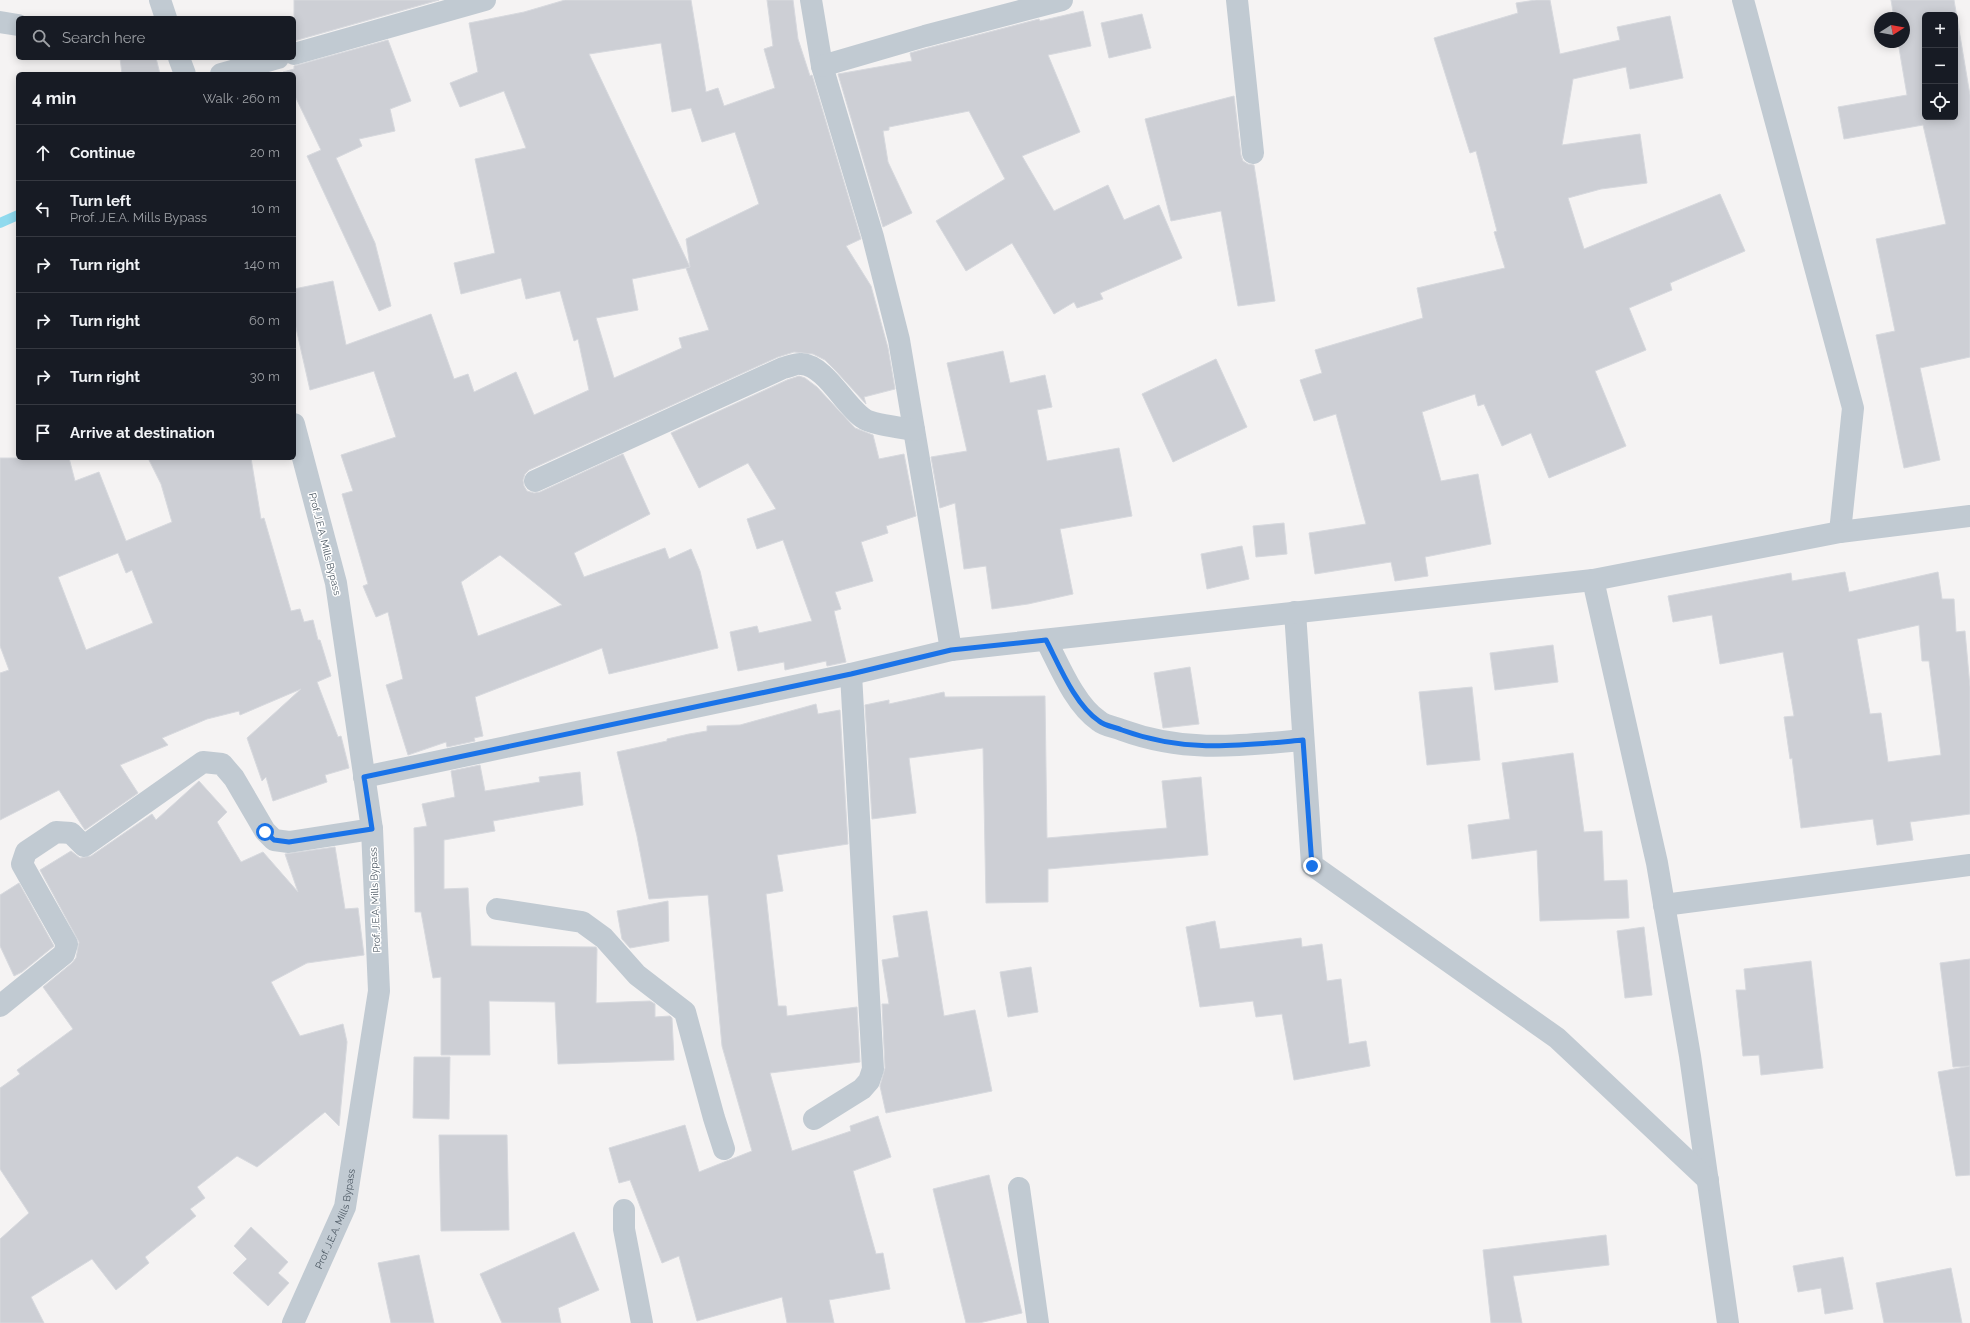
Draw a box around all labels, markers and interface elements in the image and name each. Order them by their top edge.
north arrow [1874,12,1910,48]
map controls [1922,12,1958,120]
button: + [1922,12,1958,48]
search box [16,16,296,60]
icon: search [30,27,52,49]
text: Search here [62,29,145,47]
button: − [1922,48,1958,84]
button: locate [1922,84,1958,120]
text: 4 min [32,88,76,108]
text: Walk · 260 m [203,91,280,106]
icon: ahead [32,142,54,164]
text: Continue [70,144,135,162]
text: 20 m [250,145,280,160]
text: Turn left [70,192,131,210]
icon: left [32,198,54,220]
text: 10 m [251,201,280,216]
text: Prof. J.E.A. Mills Bypass [70,210,207,225]
icon: right [32,254,54,276]
text: Turn right [70,256,140,274]
text: 140 m [244,257,280,272]
icon: right [32,310,54,332]
text: Turn right [70,312,140,330]
text: 60 m [249,313,280,328]
icon: right [32,366,54,388]
text: Turn right [70,368,140,386]
text: 30 m [250,369,280,384]
icon: arrive [32,422,54,444]
text: Arrive at destination [70,424,215,442]
street label: Prof. J.E.A. Mills Bypass [307,492,343,597]
route start [256,823,274,841]
street label: Prof. J.E.A. Mills Bypass [368,847,382,953]
route end [1303,857,1321,875]
street label: Prof. J.E.A. Mills Bypass [313,1168,356,1270]

